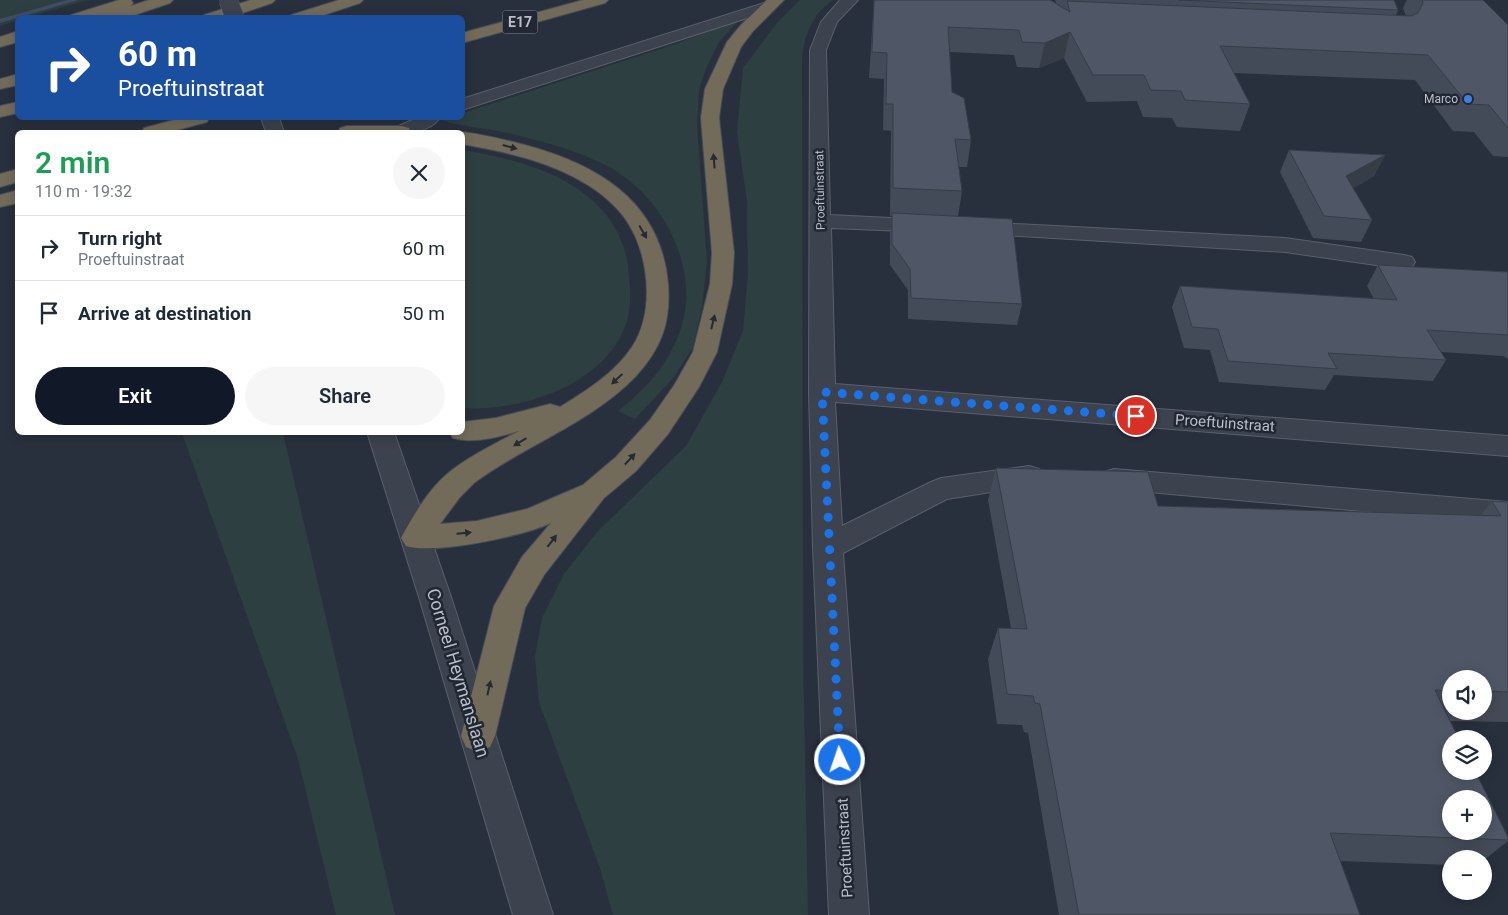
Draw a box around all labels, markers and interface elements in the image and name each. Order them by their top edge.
road number: E17 [502,11,538,34]
text: 60 m [118,34,197,75]
icon: right [35,35,100,100]
text: Proeftuinstraat [118,76,265,101]
place label: Marco [1424,92,1458,106]
marker: Marco [1462,93,1474,105]
one-way arrow [503,144,518,152]
text: 2 min [35,145,110,180]
button: close [393,147,445,199]
street label: Proeftuinstraat [812,150,828,230]
one-way arrow [710,152,718,168]
text: 110 m · 19:32 [35,182,132,201]
one-way arrow [638,225,647,238]
text: Turn right [78,227,162,250]
icon: right [35,234,63,262]
text: 60 m [402,237,445,260]
text: Proeftuinstraat [78,250,185,269]
icon: arrive [35,299,63,327]
text: Arrive at destination [78,302,251,325]
text: 50 m [402,302,445,325]
one-way arrow [709,314,717,329]
button: Exit [35,367,235,425]
button: Share [245,367,445,425]
one-way arrow [611,373,623,385]
pin [1115,395,1157,437]
icon: arrive [1122,402,1150,430]
street label: Proeftuinstraat [1175,411,1276,435]
one-way arrow [513,438,526,447]
one-way arrow [624,453,636,465]
one-way arrow [456,529,472,537]
one-way arrow [547,534,557,548]
street label: Corneel Heymanslaan [423,586,494,760]
map controls [1442,670,1492,900]
button: sound [1442,670,1492,720]
one-way arrow [485,681,493,696]
button: layers [1442,730,1492,780]
position arrow [813,733,865,785]
button: + [1442,790,1492,840]
street label: Proeftuinstraat [833,798,857,898]
button: − [1442,850,1492,900]

